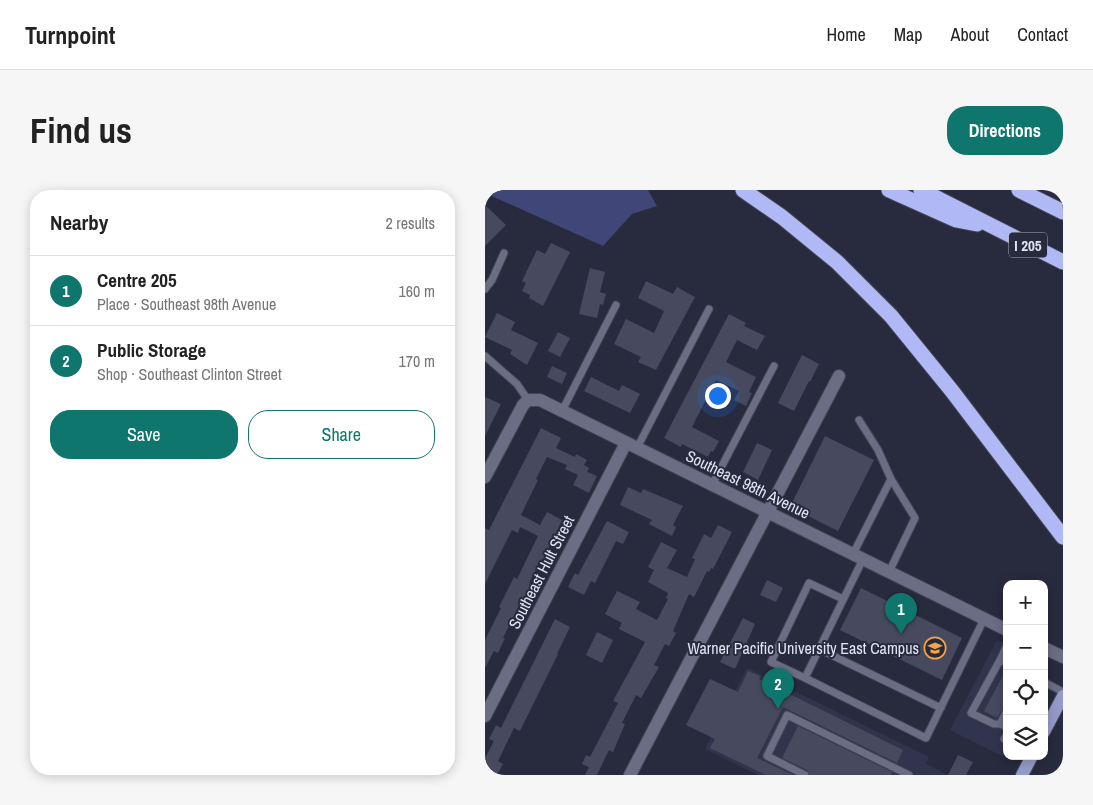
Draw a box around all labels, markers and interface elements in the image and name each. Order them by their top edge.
text: Turnpoint [25,19,115,51]
text: Home [826,22,866,47]
text: Map [894,22,923,47]
text: About [951,22,989,47]
text: Contact [1017,22,1068,47]
button: Directions [947,106,1063,155]
text: Find us [30,107,132,154]
text: Nearby [50,208,108,237]
text: 2 results [385,212,435,234]
road number: I 205 [1009,232,1047,258]
text: Centre 205 [97,267,177,293]
text: 1 [62,280,70,302]
text: 160 m [399,280,435,302]
text: Place · Southeast 98th Avenue [97,293,276,315]
text: Public Storage [97,337,206,363]
text: 2 [62,350,70,372]
text: 170 m [399,350,435,372]
text: Shop · Southeast Clinton Street [97,363,282,385]
your location [705,383,731,409]
button: Save [50,410,238,459]
button: Share [248,410,435,459]
street label: Southeast 98th Avenue [682,444,814,524]
street label: Southeast Hult Street [503,511,579,633]
map controls [1003,580,1048,760]
button: + [1003,580,1048,625]
pin: 1 [885,593,917,634]
button: − [1003,625,1048,670]
school or university icon: Warner Pacific University East Campus [923,636,947,660]
place label: Warner Pacific University East Campus [688,637,919,659]
pin: 2 [762,668,794,709]
button: locate [1003,670,1048,715]
button: layers [1003,715,1048,760]

